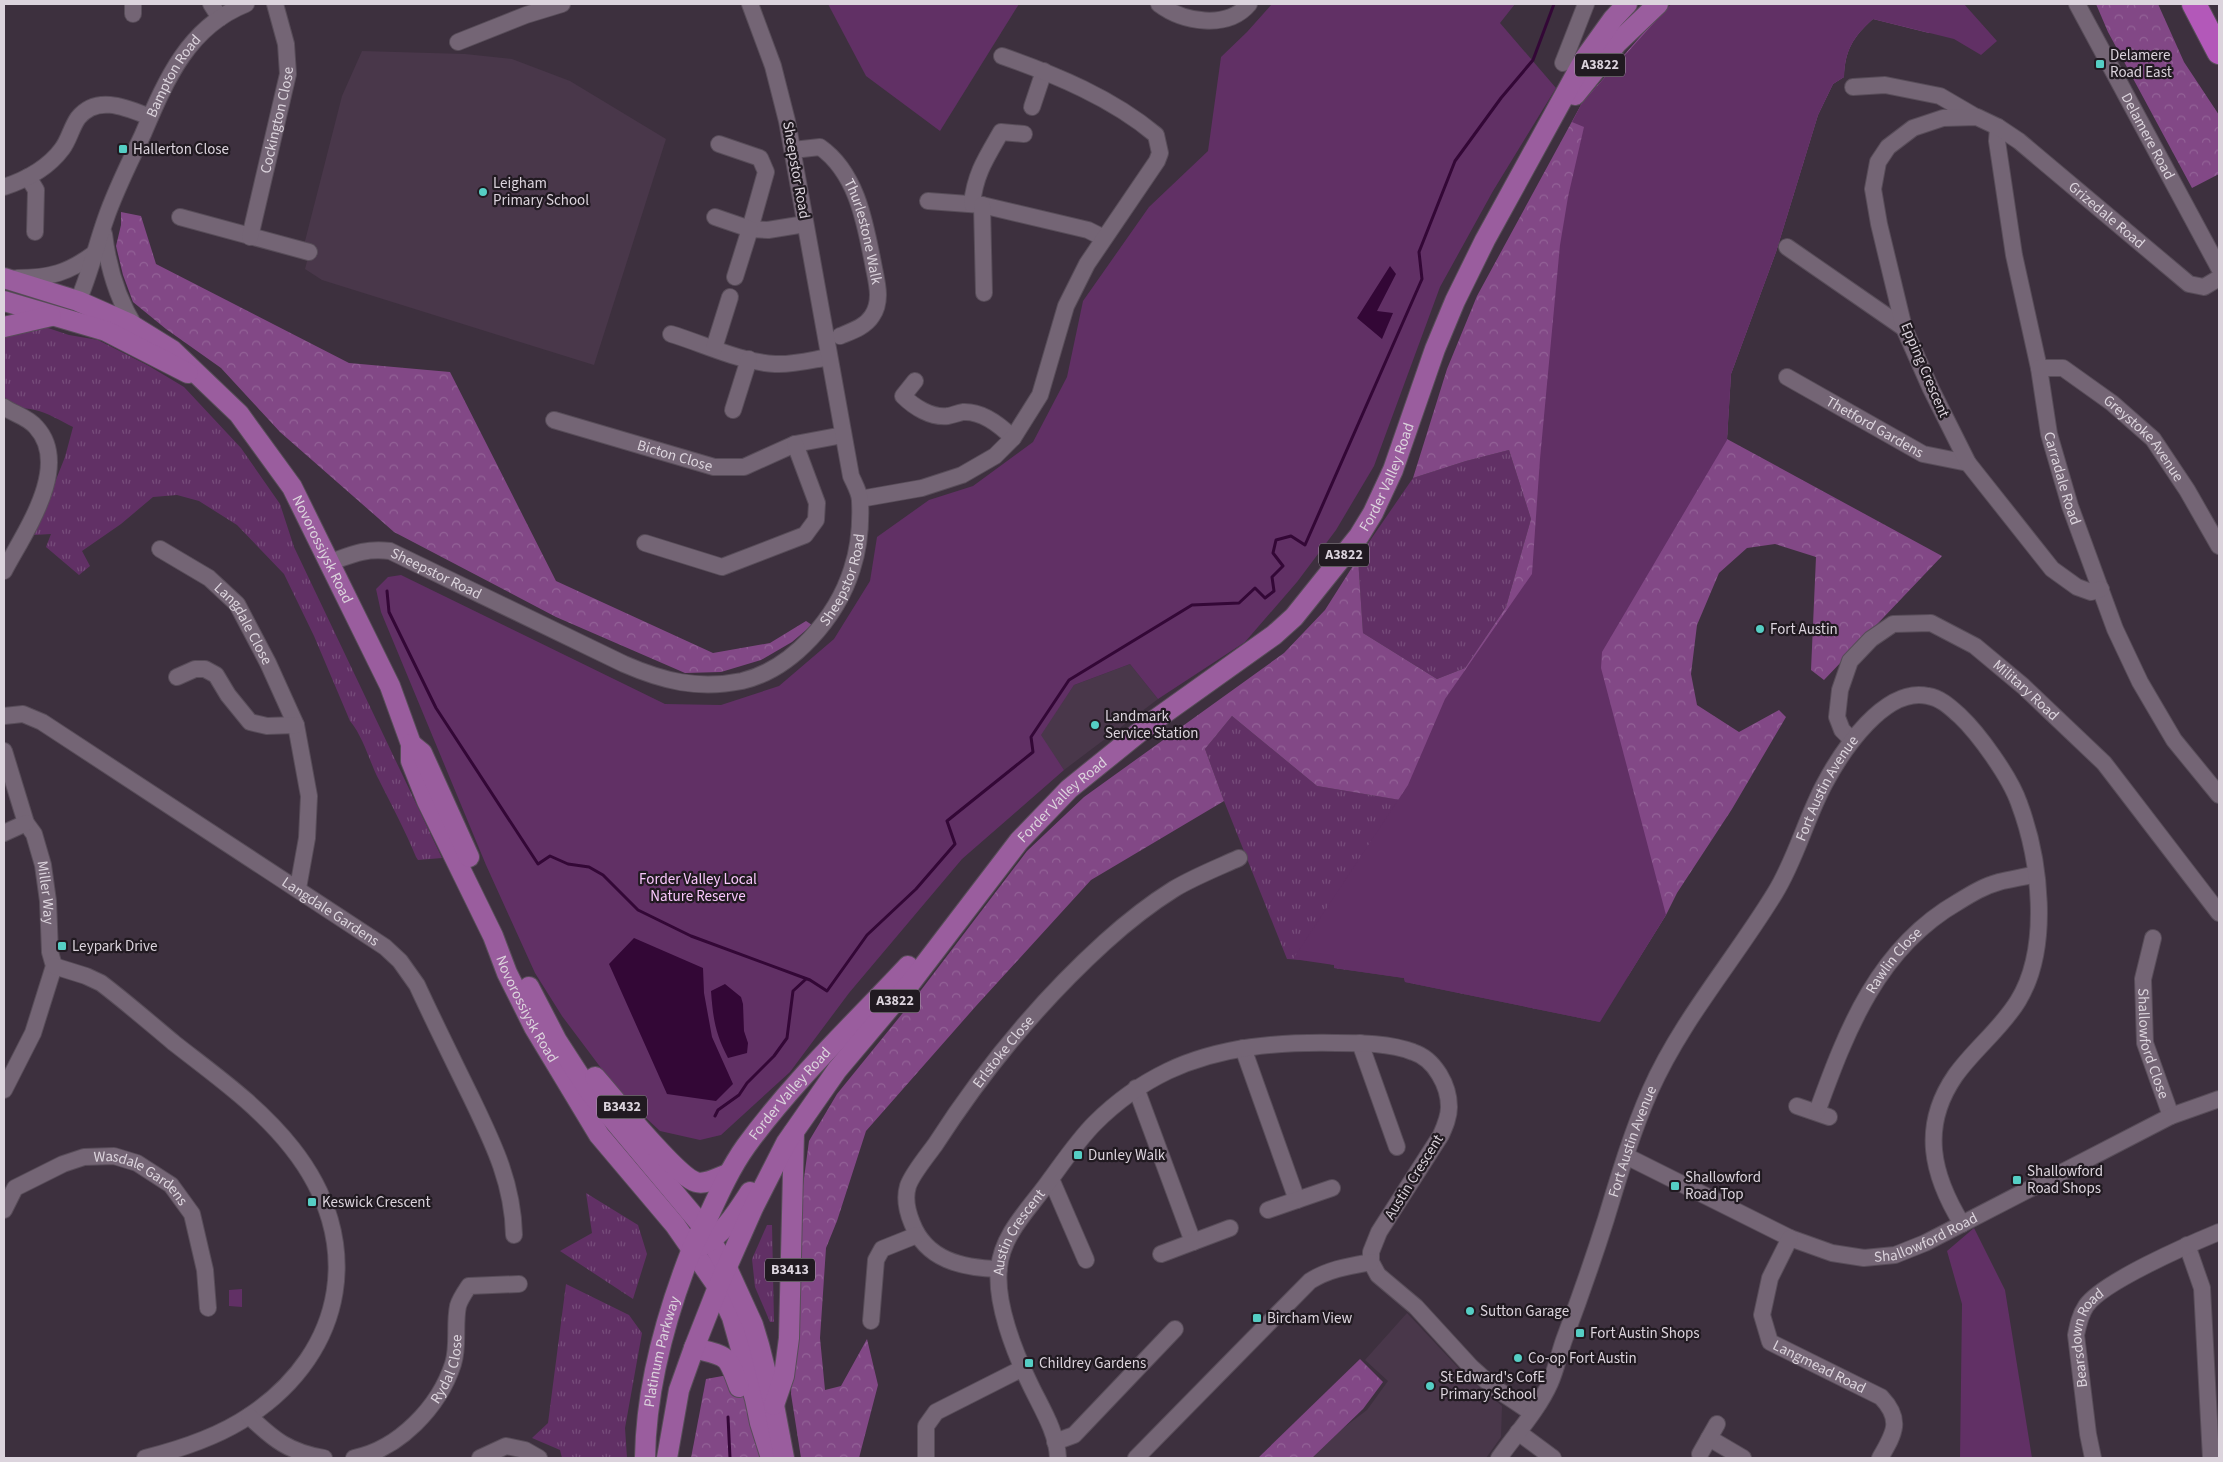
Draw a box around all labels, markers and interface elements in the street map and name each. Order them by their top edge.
street label: Bampton Road [141,30,206,121]
place label: Delamere Road East [2110,45,2172,83]
road number: A3822 [1575,54,1625,76]
marker: Delamere Road East [2094,58,2106,70]
street label: Cockington Close [255,66,298,176]
street label: Delamere Road [2116,89,2180,183]
street label: Sheepstor Road [777,120,815,220]
place label: Hallerton Close [133,139,229,160]
marker: Hallerton Close [117,143,129,155]
place label: Leigham Primary School [493,173,589,211]
street label: Thurlestone Walk [839,175,888,286]
street label: Grizedale Road [2064,176,2150,253]
marker: Leigham Primary School [477,186,489,198]
street label: Epping Crescent [1895,319,1955,421]
street label: Greystoke Avenue [2099,390,2189,486]
street label: Thetford Gardens [1822,391,1928,463]
street label: Forder Valley Road [1354,420,1419,535]
street label: Carradale Road [2038,429,2086,528]
street label: Bicton Close [635,434,715,477]
street label: Novorossiysk Road [287,492,358,607]
street label: Sheepstor Road [814,532,870,630]
street label: Sheepstor Road [387,542,485,604]
road number: A3822 [1319,544,1369,566]
street label: Langdale Close [210,578,278,668]
place label: Fort Austin [1770,619,1838,640]
marker: Fort Austin [1754,623,1766,635]
street label: Military Road [1988,655,2064,725]
place label: Landmark Service Station [1105,706,1199,744]
marker: Landmark Service Station [1089,719,1101,731]
street label: Fort Austin Avenue [1790,731,1863,844]
street label: Forder Valley Road [1012,752,1111,847]
street label: Miller Way [32,859,59,925]
park label: Forder Valley Local Nature Reserve [639,869,757,907]
street label: Langdale Gardens [278,872,384,951]
street label: Rawlin Close [1860,922,1926,998]
place label: Leypark Drive [72,936,157,957]
marker: Leypark Drive [56,940,68,952]
street label: Novorossiysk Road [491,952,564,1066]
street label: Shallowford Close [2133,988,2174,1102]
road number: A3822 [870,989,920,1012]
street label: Erlstoke Close [967,1011,1039,1092]
street label: Forder Valley Road [743,1042,836,1144]
street label: Fort Austin Avenue [1603,1082,1662,1200]
road number: B3432 [597,1096,647,1118]
street label: Austin Crescent [1379,1130,1449,1224]
place label: Dunley Walk [1088,1145,1166,1166]
street label: Wasdale Gardens [93,1146,193,1210]
marker: Dunley Walk [1072,1149,1084,1161]
place label: Shallowford Road Shops [2027,1161,2103,1199]
place label: Shallowford Road Top [1685,1167,1761,1205]
marker: Shallowford Road Shops [2011,1174,2023,1186]
marker: Shallowford Road Top [1669,1180,1681,1192]
street label: Austin Crescent [988,1184,1050,1276]
place label: Keswick Crescent [322,1192,431,1213]
marker: Keswick Crescent [306,1196,318,1208]
street label: Shallowford Road [1873,1207,1981,1267]
road number: B3413 [765,1258,815,1282]
street label: Bearsdown Road [2065,1283,2108,1389]
street label: Platinum Parkway [638,1293,685,1408]
place label: Sutton Garage [1480,1301,1569,1322]
marker: Sutton Garage [1464,1305,1476,1317]
place label: Bircham View [1267,1308,1352,1329]
marker: Bircham View [1251,1312,1263,1324]
place label: Fort Austin Shops [1590,1323,1700,1344]
marker: Fort Austin Shops [1574,1327,1586,1339]
street label: Rydal Close [425,1334,467,1408]
street label: Langmead Road [1769,1335,1870,1398]
place label: Co-op Fort Austin [1528,1348,1637,1369]
marker: Co-op Fort Austin [1512,1352,1524,1364]
place label: Childrey Gardens [1039,1353,1146,1374]
marker: Childrey Gardens [1023,1357,1035,1369]
place label: St Edward's CofE Primary School [1440,1367,1545,1405]
marker: St Edward's CofE Primary School [1424,1380,1436,1392]

